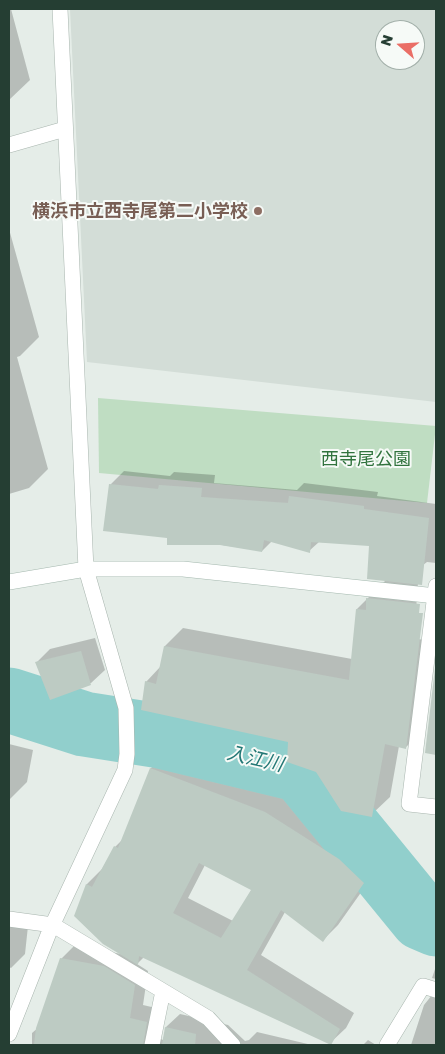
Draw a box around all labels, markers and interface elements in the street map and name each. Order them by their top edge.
north arrow [375,20,425,70]
text: N [377,32,396,48]
place label: 横浜市立西寺尾第二小学校 [32,200,248,222]
marker: 横浜市立西寺尾第二小学校 [252,205,264,217]
park label: 西寺尾公園 [321,448,411,470]
water label: 入江川 [225,741,285,777]

